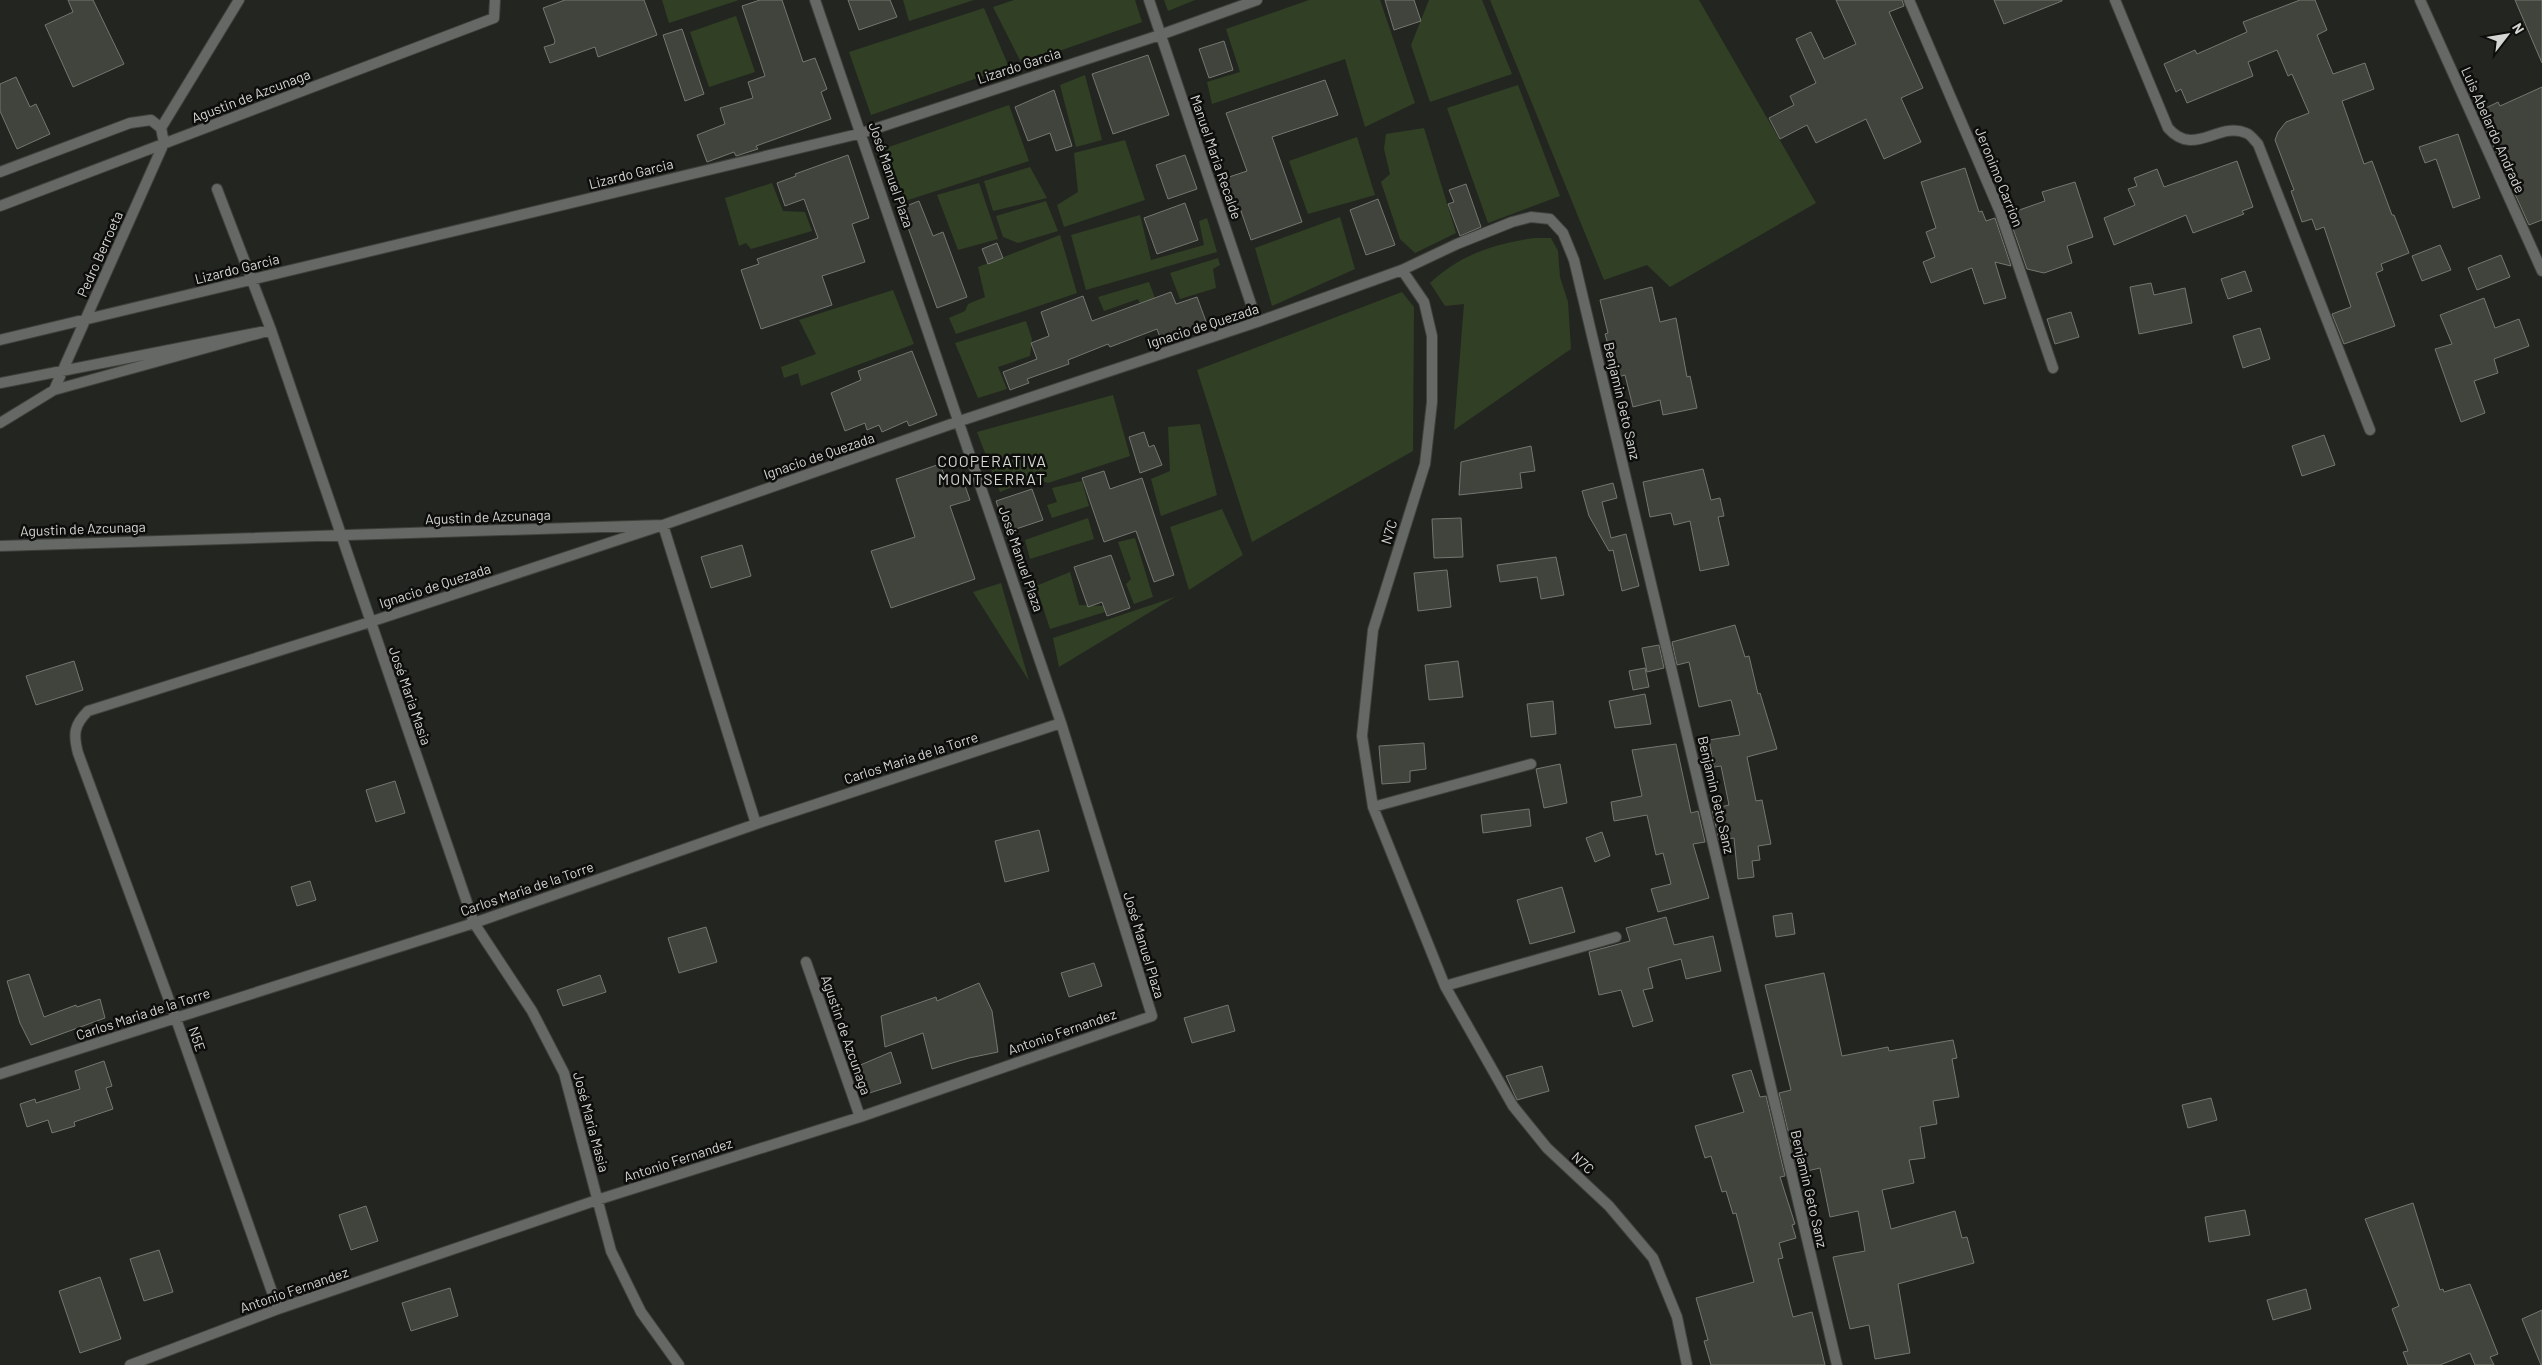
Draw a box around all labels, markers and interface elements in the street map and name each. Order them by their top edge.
north arrow [2482,10,2532,60]
text: N [2509,20,2528,36]
street label: Lizardo Garcia [975,44,1063,87]
street label: Luis Abelardo Andrade [2458,64,2529,196]
street label: Agustin de Azcunaga [189,65,313,126]
street label: Manuel Maria Recalde [1187,93,1246,221]
street label: José Manuel Plaza [865,120,917,230]
street label: Jeronimo Carrion [1972,125,2027,229]
street label: Lizardo Garcia [587,155,675,192]
street label: Pedro Berroeta [73,208,126,299]
street label: Lizardo Garcia [193,250,281,287]
street label: Ignacio de Quezada [1145,299,1261,352]
street label: Benjamin Geto Sanz [1601,340,1644,461]
street label: Ignacio de Quezada [761,429,877,482]
district label: COOPERATIVA MONTSERRAT [937,451,1047,488]
street label: José Manuel Plaza [995,504,1047,614]
street label: Agustin de Azcunaga [425,506,551,527]
street label: Agustin de Azcunaga [20,518,146,539]
street label: N7C [1377,518,1400,546]
street label: Ignacio de Quezada [377,559,493,612]
street label: José Maria Masia [386,644,435,747]
street label: Carlos Maria de la Torre [842,728,980,787]
street label: Benjamin Geto Sanz [1695,734,1738,855]
street label: Carlos Maria de la Torre [458,858,596,919]
street label: José Manuel Plaza [1120,890,1169,1000]
street label: Agustin de Azcunaga [818,973,875,1097]
street label: Carlos Maria de la Torre [74,984,212,1043]
street label: Antonio Fernandez [1005,1005,1118,1058]
street label: N5E [185,1024,210,1053]
street label: José Maria Masia [570,1070,613,1174]
street label: Benjamin Geto Sanz [1788,1128,1831,1249]
street label: Antonio Fernandez [621,1134,734,1185]
street label: N7C [1569,1148,1598,1177]
street label: Antonio Fernandez [237,1263,350,1316]

